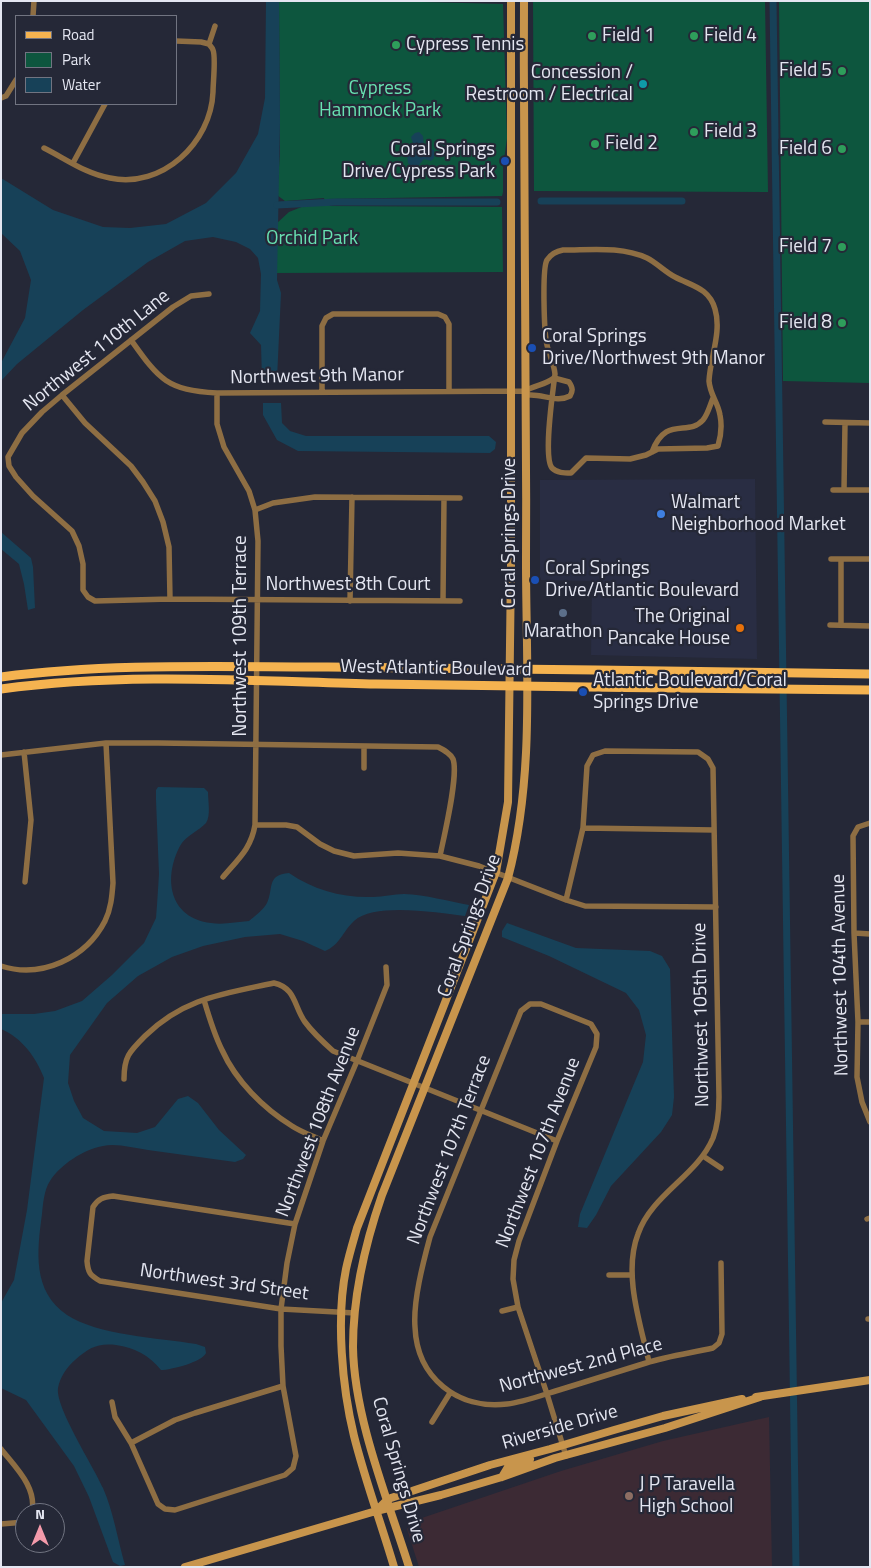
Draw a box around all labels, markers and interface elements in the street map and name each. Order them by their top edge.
legend [15,15,178,105]
text: Road [62,23,94,46]
place label: Field 1 [602,25,655,47]
place label: Field 4 [704,25,757,47]
marker: Field 1 [586,30,598,42]
marker: Field 4 [688,30,700,42]
place label: Cypress Tennis [406,34,524,56]
marker: Cypress Tennis [390,39,402,51]
text: Park [62,48,91,71]
place label: Field 5 [779,60,832,82]
place label: Concession / Restroom / Electrical [465,62,633,106]
marker: Field 5 [836,65,848,77]
text: Water [62,73,101,96]
park label: Cypress Hammock Park [319,78,441,122]
marker: Concession / Restroom / Electrical [637,78,649,90]
place label: Field 3 [704,121,757,143]
marker: Field 3 [688,126,700,138]
place label: Field 2 [605,133,658,155]
marker: Field 2 [589,138,601,150]
place label: Field 6 [779,138,832,160]
place label: Coral Springs Drive/Cypress Park [342,139,495,183]
marker: Field 6 [836,143,848,155]
marker: Coral Springs Drive/Cypress Park [499,155,511,167]
park label: Orchid Park [266,228,358,250]
place label: Field 7 [779,236,832,258]
marker: Field 7 [836,241,848,253]
street label: Northwest 110th Lane [19,285,175,417]
place label: Field 8 [779,312,832,334]
marker: Field 8 [836,317,848,329]
place label: Coral Springs Drive/Northwest 9th Manor [542,326,765,370]
marker: Coral Springs Drive/Northwest 9th Manor [526,342,538,354]
street label: Northwest 9th Manor [230,364,404,390]
street label: Coral Springs Drive [499,458,521,608]
place label: Walmart Neighborhood Market [671,492,846,536]
marker: Walmart Neighborhood Market [655,508,667,520]
street label: Northwest 109th Terrace [230,535,252,737]
place label: Coral Springs Drive/Atlantic Boulevard [545,558,739,602]
street label: Northwest 8th Court [266,574,430,596]
marker: Coral Springs Drive/Atlantic Boulevard [529,574,541,586]
place label: The Original Pancake House [607,606,730,650]
marker: Marathon [557,607,569,619]
place label: Marathon [524,621,602,643]
marker: The Original Pancake House [734,622,746,634]
street label: West Atlantic Boulevard [340,656,532,682]
place label: Atlantic Boulevard/Coral Springs Drive [593,670,787,714]
marker: Atlantic Boulevard/Coral Springs Drive [577,686,589,698]
street label: Coral Springs Drive [434,851,506,1001]
street label: Northwest 104th Avenue [828,874,854,1076]
street label: Northwest 105th Drive [689,923,715,1107]
street label: Northwest 108th Avenue [272,1024,366,1220]
street label: Northwest 107th Terrace [403,1052,497,1248]
street label: Northwest 107th Avenue [492,1055,586,1251]
street label: Northwest 3rd Street [138,1260,310,1306]
street label: Northwest 2nd Place [497,1333,665,1399]
street label: Coral Springs Drive [366,1395,430,1545]
street label: Riverside Drive [499,1401,621,1455]
place label: J P Taravella High School [639,1474,735,1518]
marker: J P Taravella High School [623,1490,635,1502]
north arrow [15,1503,65,1553]
text: N [35,1503,45,1524]

